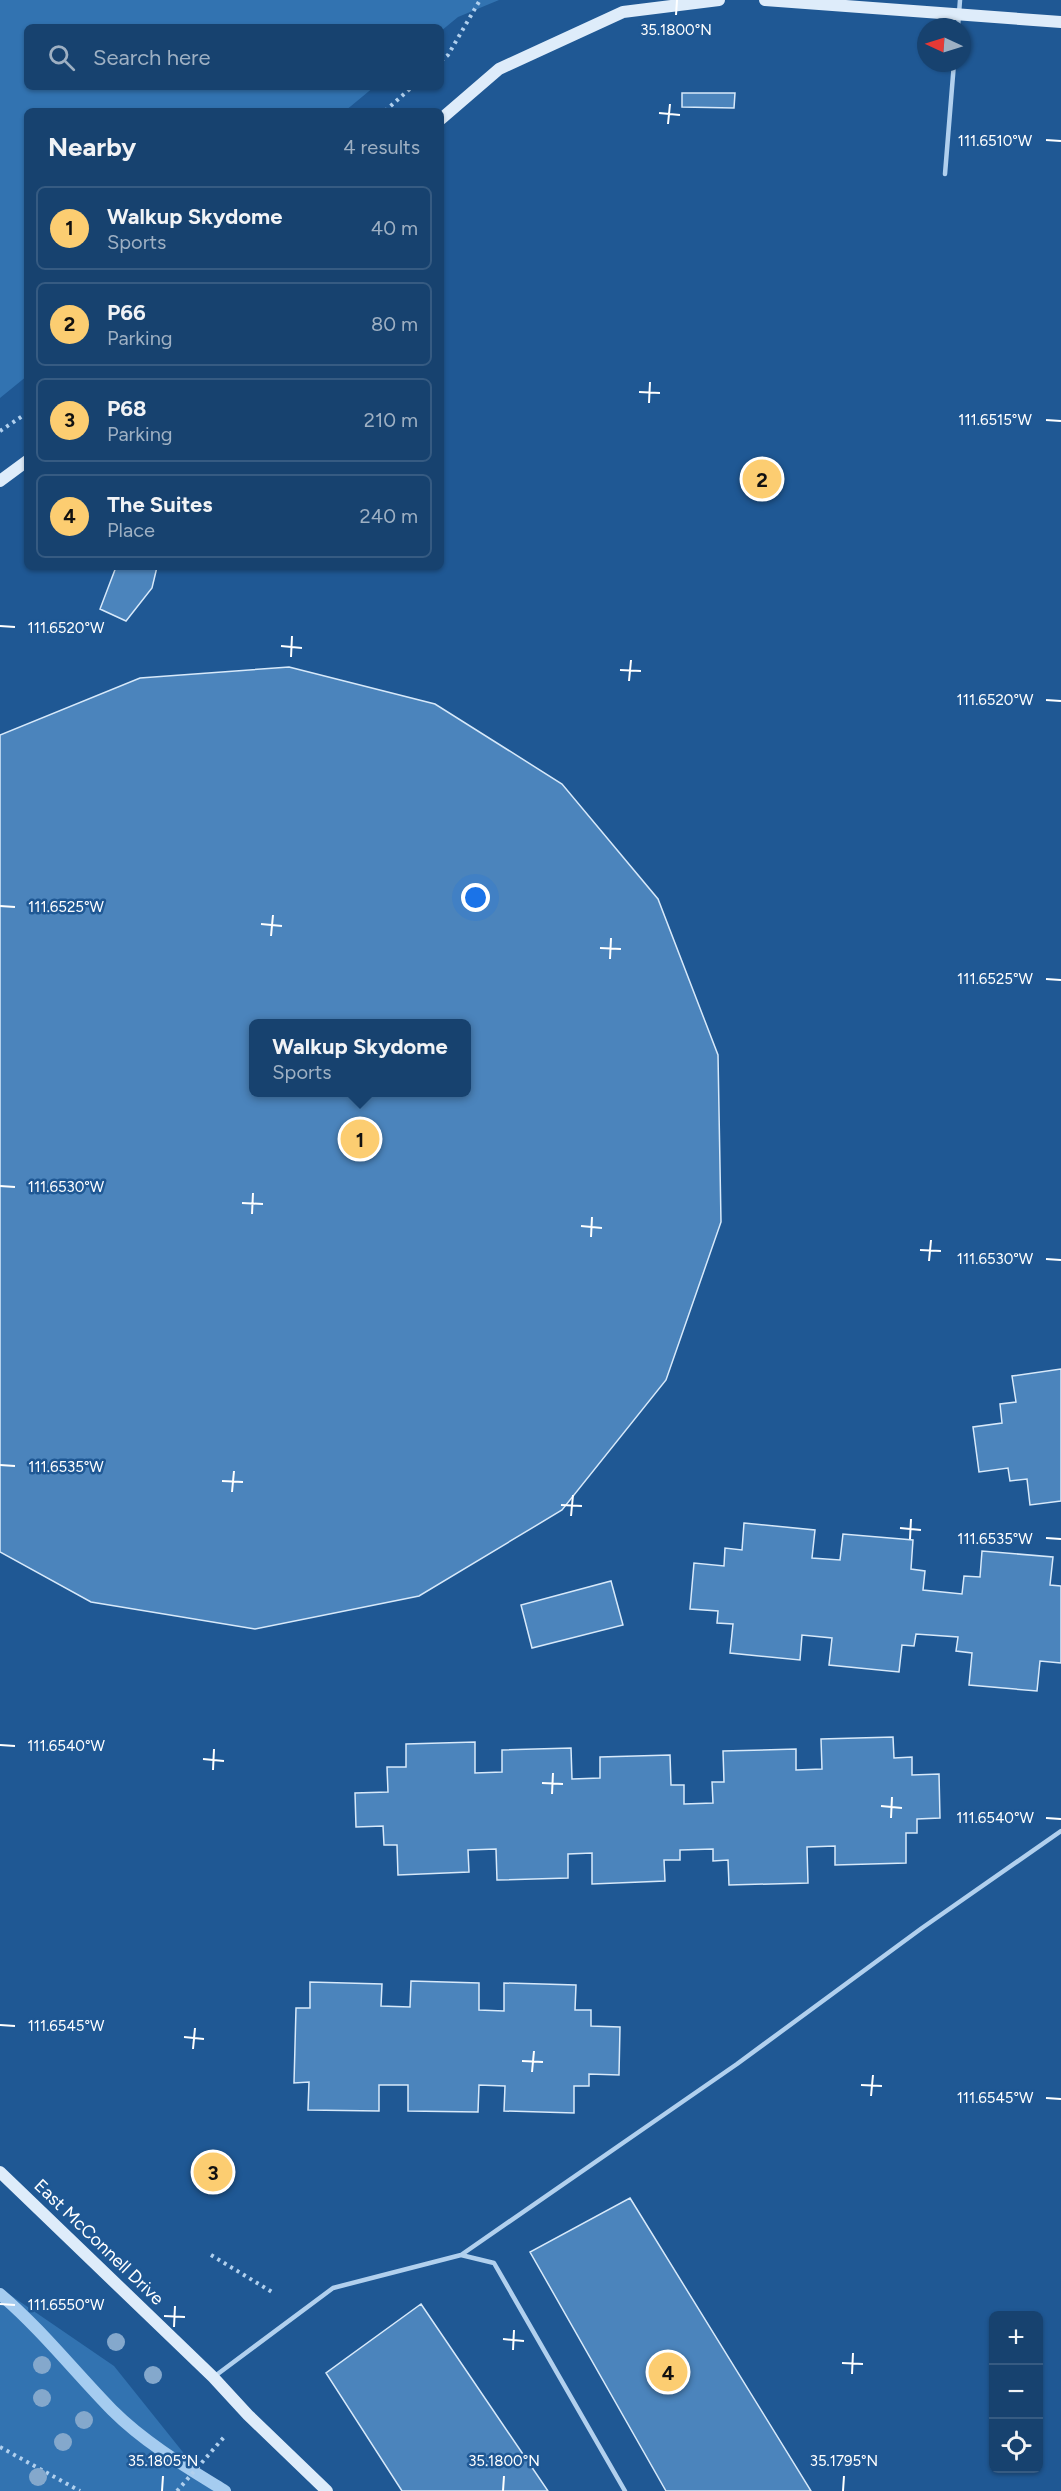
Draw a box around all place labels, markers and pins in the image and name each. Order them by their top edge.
pin: 2 [742,456,782,502]
pin: 1 [340,1116,380,1162]
pin: 3 [194,2150,232,2194]
pin: 4 [648,2350,688,2394]

